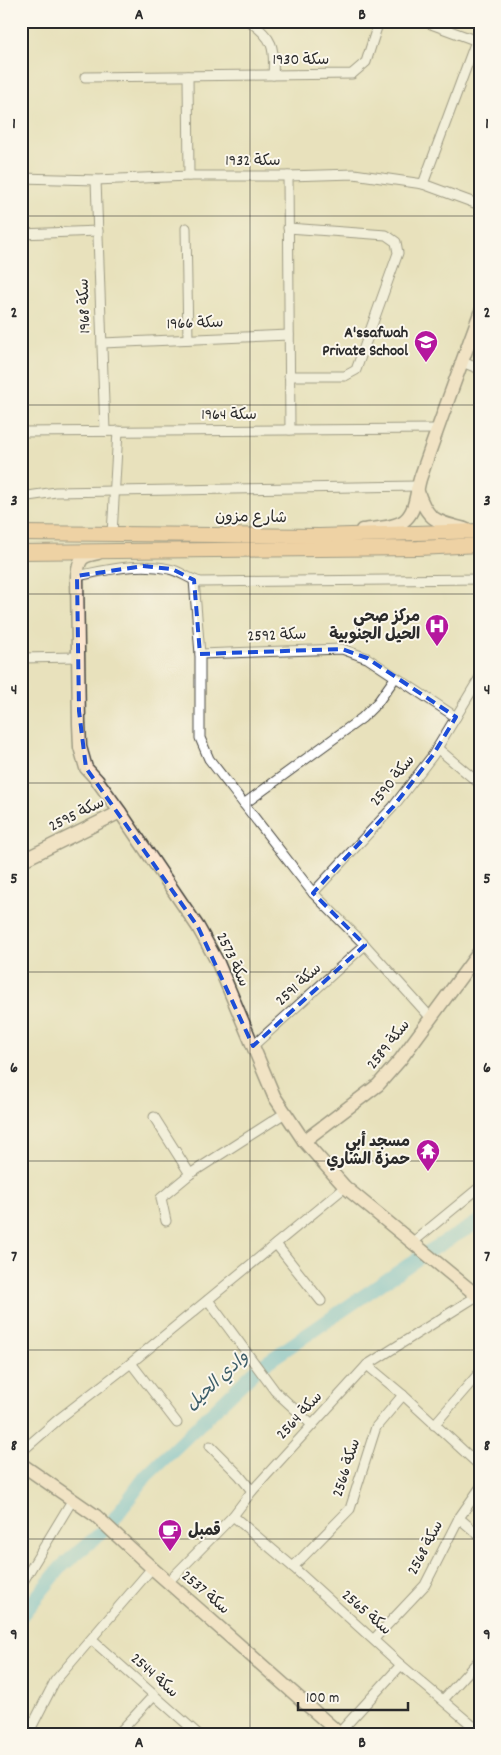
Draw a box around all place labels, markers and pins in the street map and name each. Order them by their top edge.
place label: A'ssafwah Private School [322,322,408,363]
school or university icon: A'ssafwah Private School [413,329,439,363]
place label: مركز صحي الحيل الجنوبية [329,606,420,647]
hospital icon: مركز صحي الحيل الجنوبية [424,613,450,647]
place label: مسجد أبي حمزة الشاري [327,1130,410,1172]
temple icon: مسجد أبي حمزة الشاري [415,1138,441,1172]
cafe icon: قمبل [157,1518,183,1552]
place label: قمبل [188,1520,221,1543]

